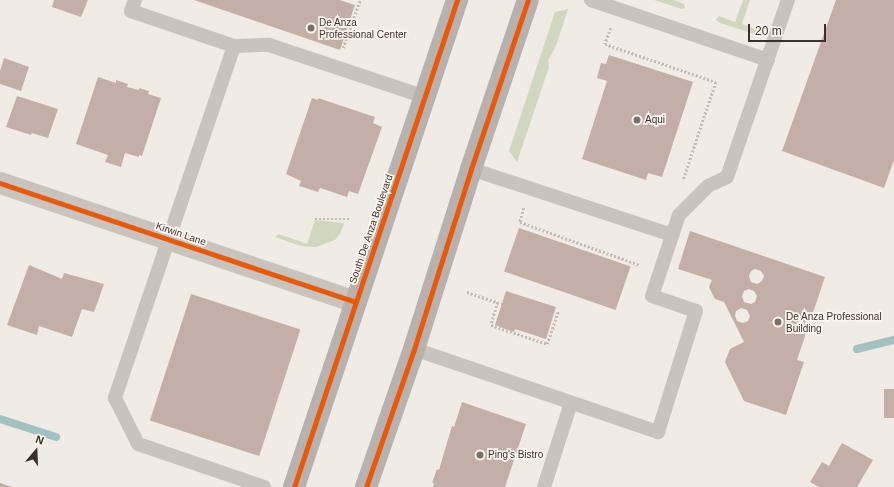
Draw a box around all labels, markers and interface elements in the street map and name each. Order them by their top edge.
place label: De Anza Professional Center [319,16,407,40]
scale bar [750,16,828,42]
marker: De Anza Professional Center [306,23,316,33]
text: 20 m [755,24,782,38]
place label: Aqui [645,114,665,126]
marker: Aqui [632,115,642,125]
street label: South De Anza Boulevard [347,173,395,285]
street label: Kirwin Lane [154,220,208,248]
place label: De Anza Professional Building [786,310,882,334]
marker: De Anza Professional Building [773,317,783,327]
north arrow [16,431,56,471]
text: N [34,433,46,447]
place label: Ping's Bistro [488,449,543,461]
marker: Ping's Bistro [475,450,485,460]

